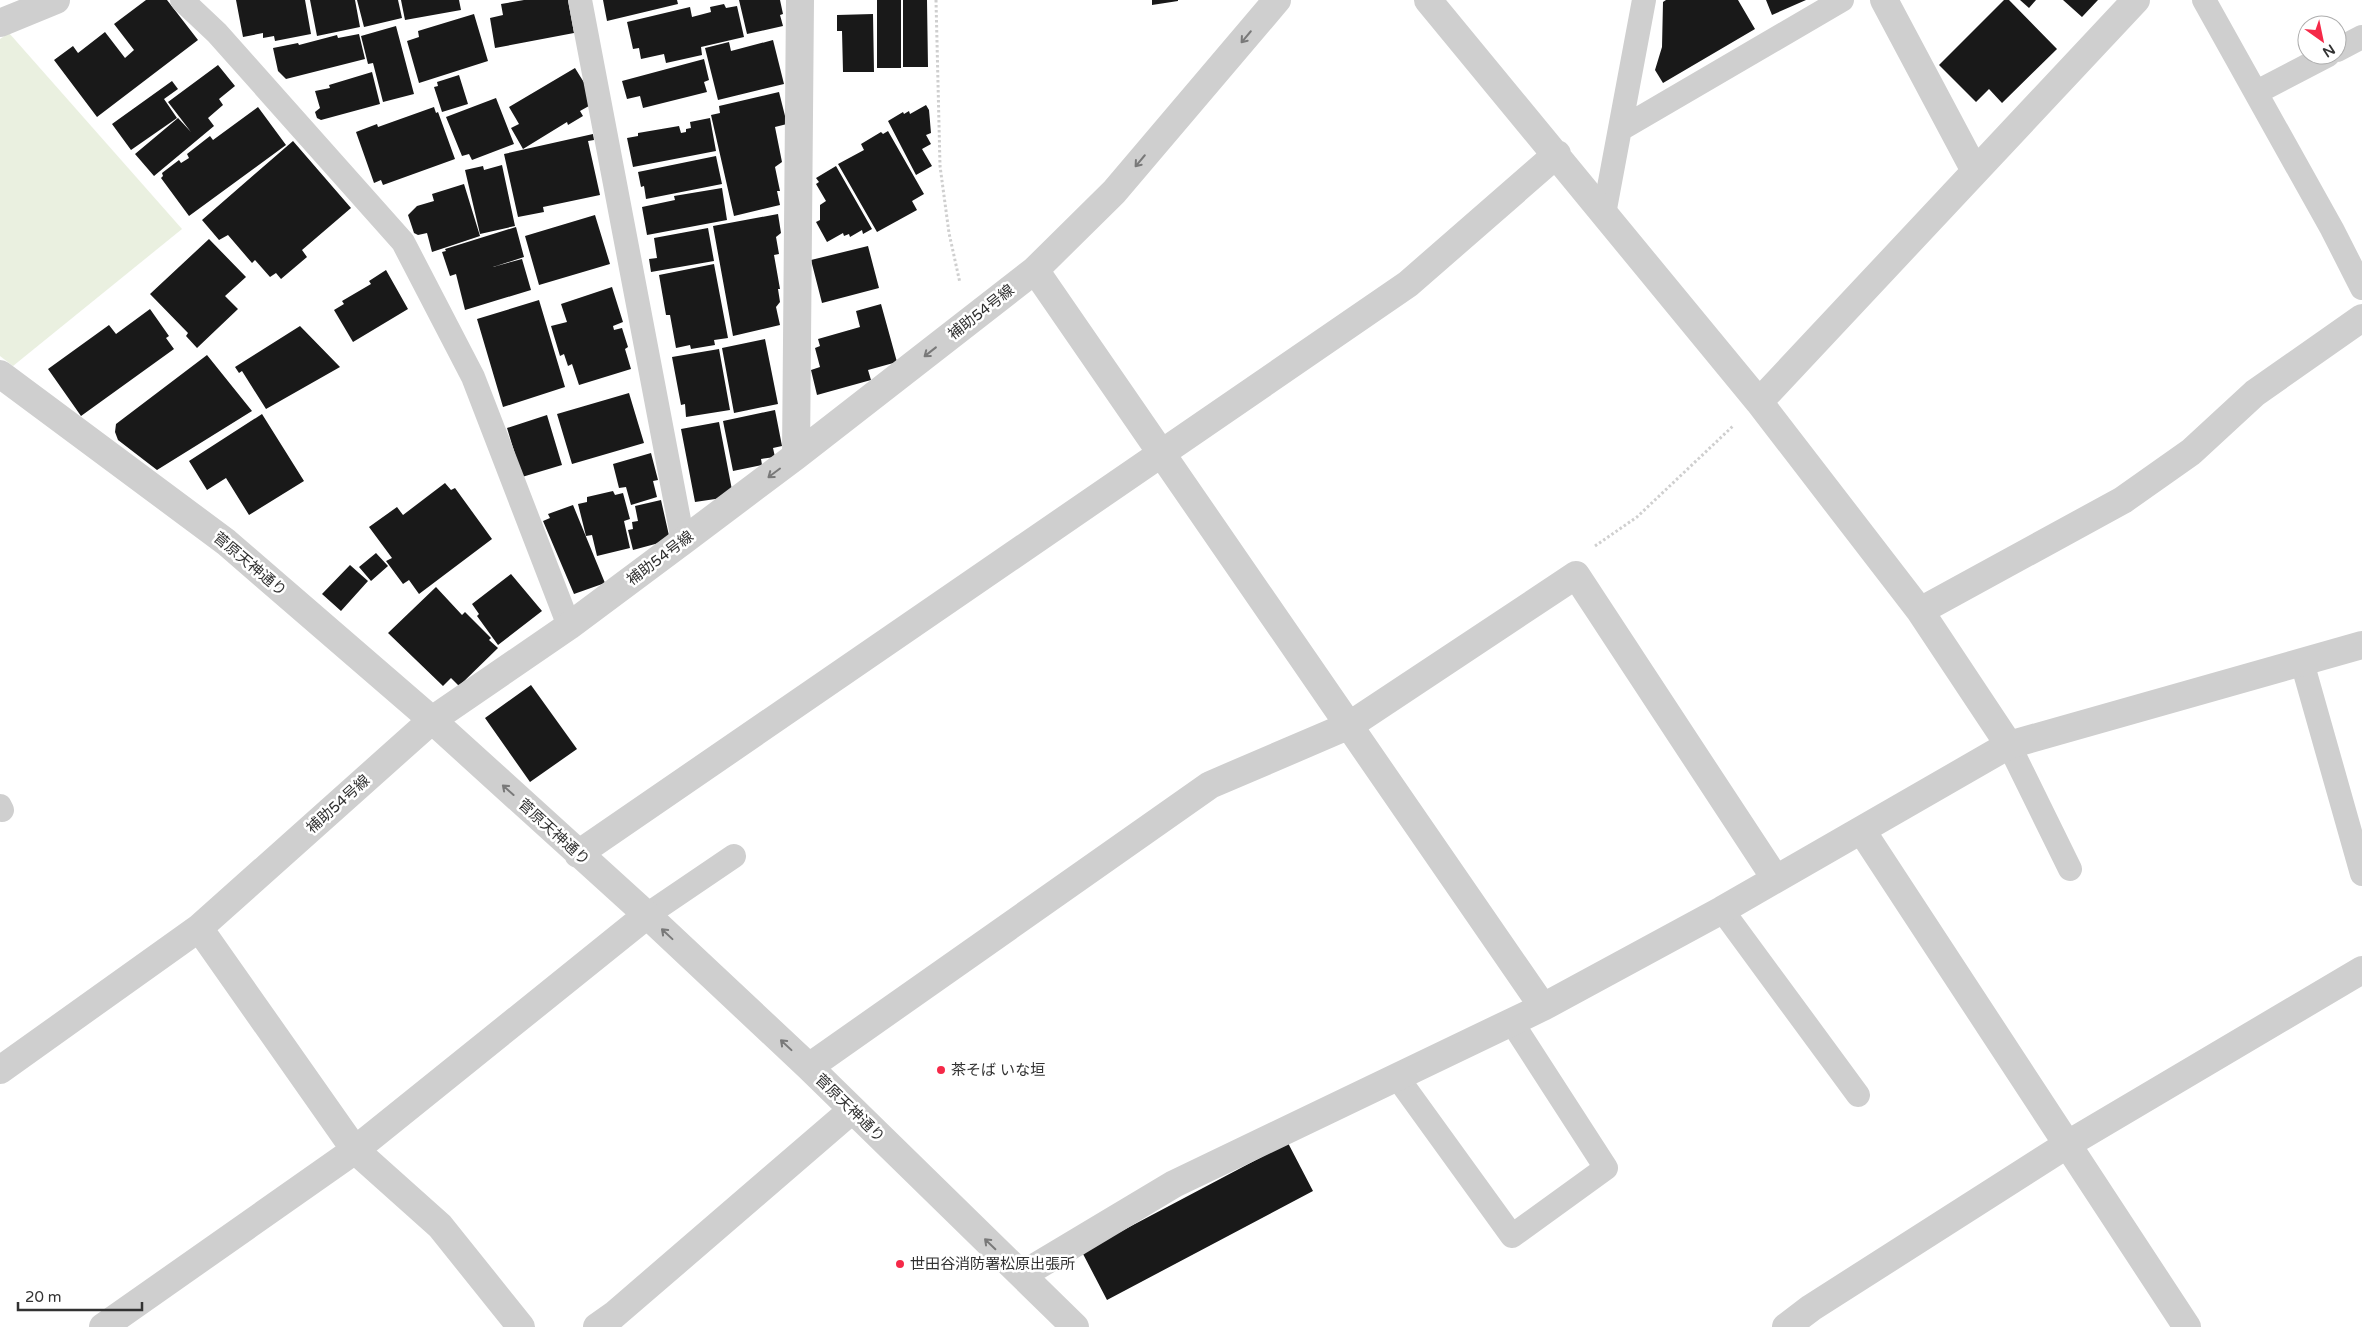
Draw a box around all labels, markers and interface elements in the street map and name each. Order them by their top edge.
north arrow [2297,15,2347,65]
one-way arrow [1240,30,1251,43]
text: N [2319,40,2338,61]
one-way arrow [1135,154,1146,167]
street label: 補助54号線 [944,281,1018,343]
one-way arrow [924,346,937,357]
one-way arrow [767,468,781,478]
street label: 補助54号線 [623,527,697,589]
street label: 菅原天神通り [210,528,290,600]
street label: 補助54号線 [303,771,373,837]
one-way arrow [501,784,514,796]
street label: 菅原天神通り [515,795,593,869]
one-way arrow [661,928,674,940]
one-way arrow [779,1039,792,1051]
place label: 茶そば いな垣 [951,1061,1045,1079]
marker: 茶そば いな垣 [935,1064,947,1076]
street label: 菅原天神通り [811,1070,889,1146]
one-way arrow [984,1238,997,1250]
place label: 世田谷消防署松原出張所 [910,1255,1075,1273]
marker: 世田谷消防署松原出張所 [894,1258,906,1270]
scale bar [18,1280,141,1312]
text: 20 m [25,1288,62,1306]

